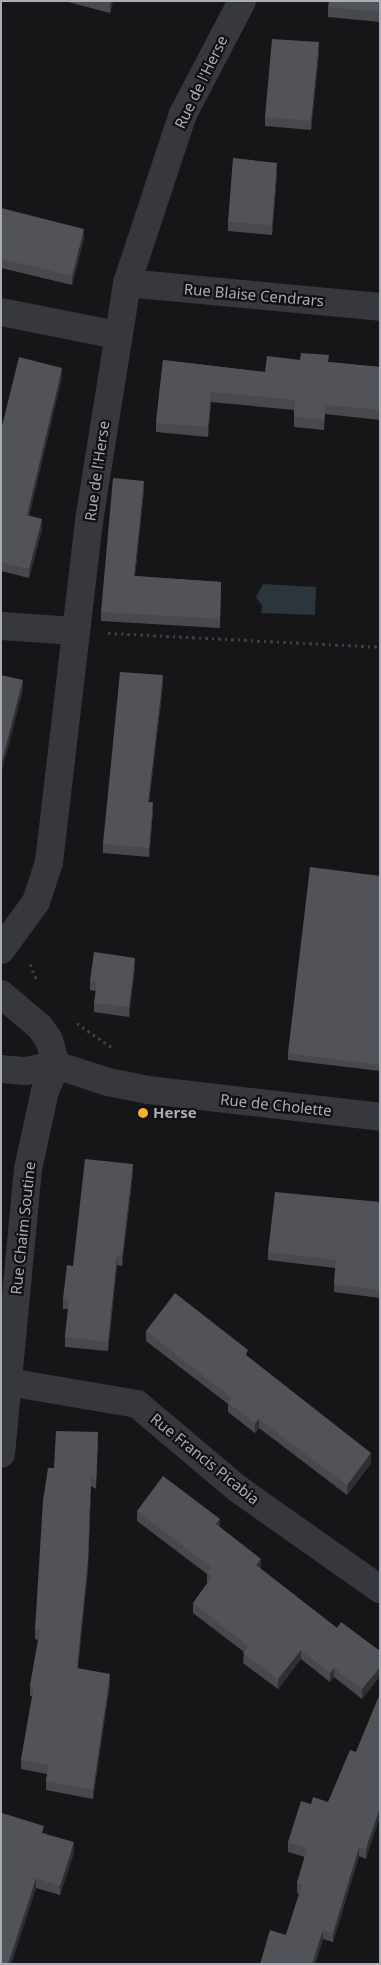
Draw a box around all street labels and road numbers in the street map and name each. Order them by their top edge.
street label: Rue de l'Herse [171,33,231,131]
street label: Rue Blaise Cendrars [183,280,325,310]
street label: Rue de l'Herse [81,420,113,522]
street label: Rue de Cholette [219,1090,333,1120]
street label: Rue Chaim Soutine [7,1161,39,1295]
street label: Rue Francis Picabia [147,1410,263,1508]

